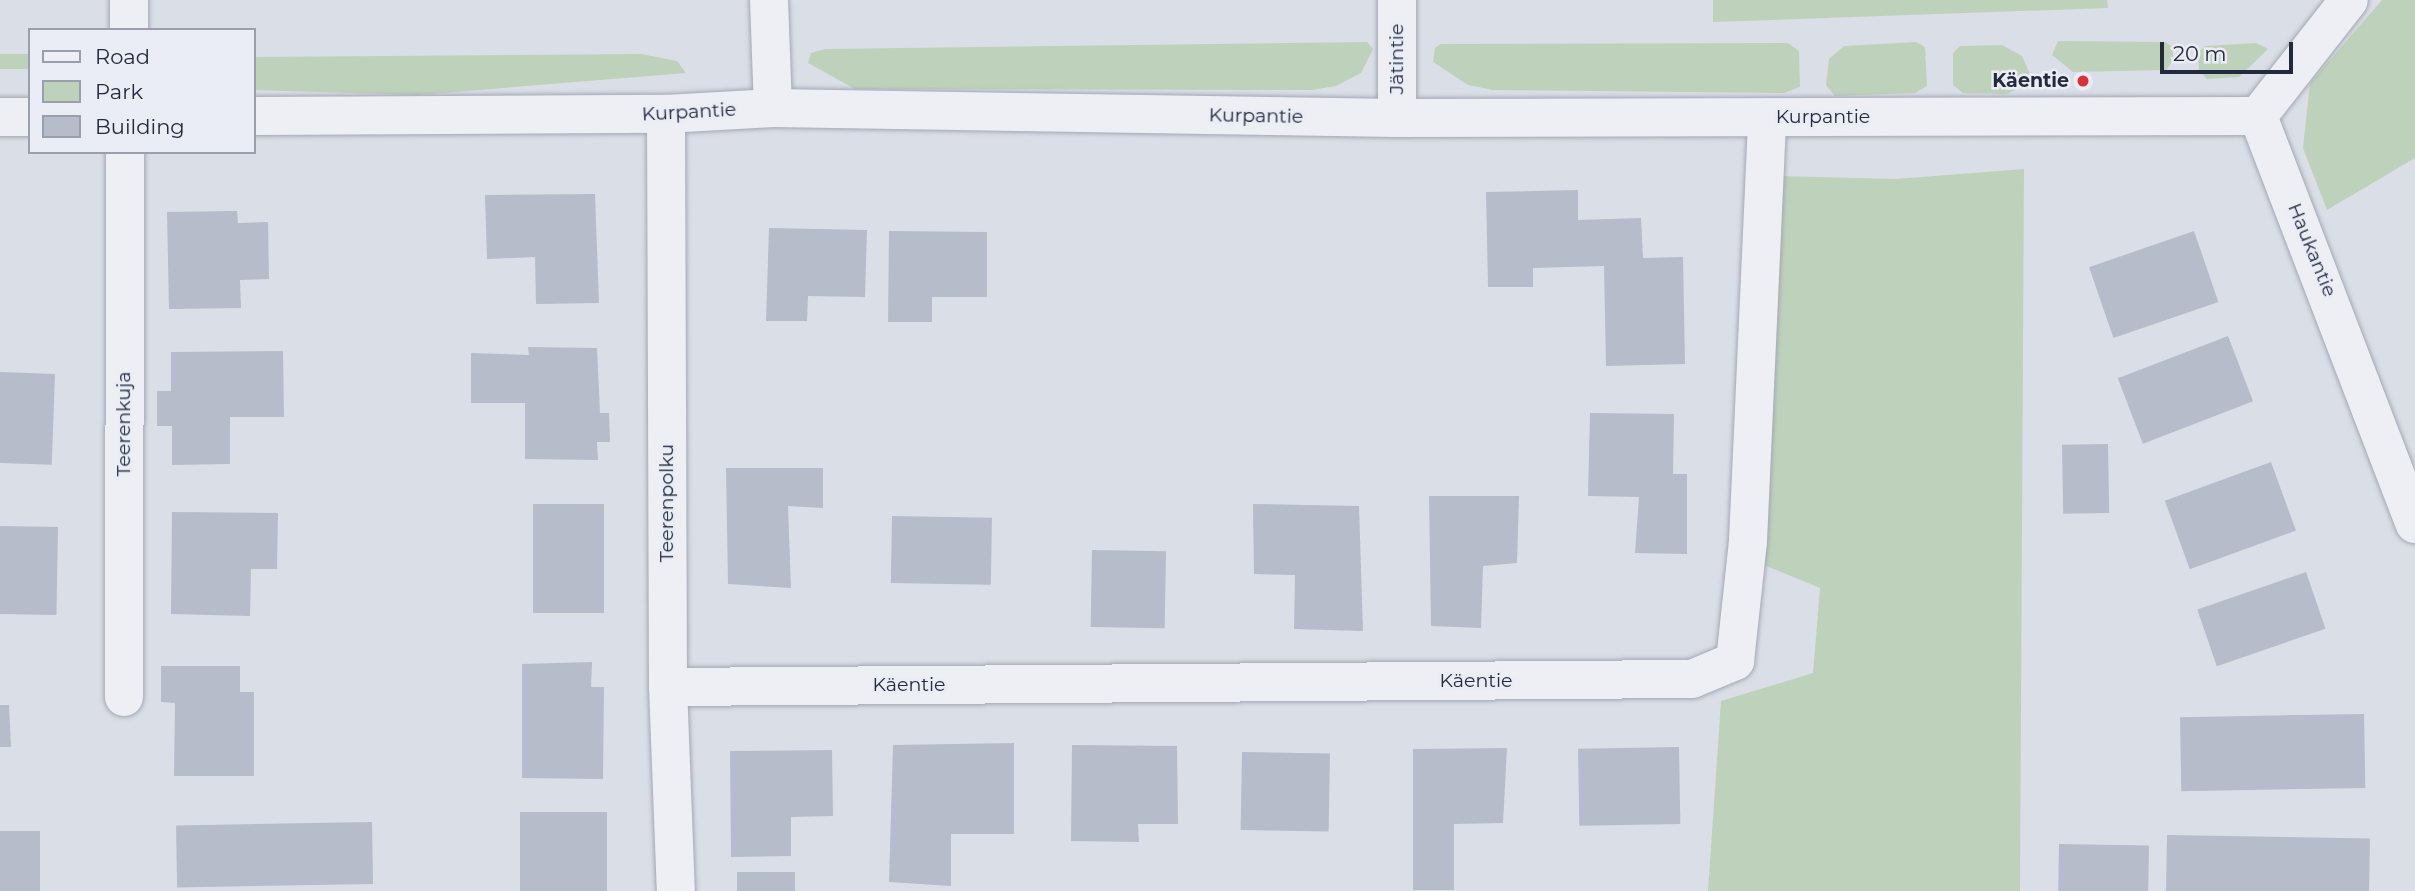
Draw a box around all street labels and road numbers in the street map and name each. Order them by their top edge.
street label: Jätintie [1386,24,1408,94]
street label: Kurpantie [641,98,737,126]
street label: Kurpantie [1209,104,1303,128]
street label: Kurpantie [1776,106,1870,128]
street label: Haukantie [2283,200,2341,300]
street label: Teerenkuja [113,372,135,476]
street label: Teerenpolku [656,444,678,562]
street label: Käentie [1439,670,1513,692]
street label: Käentie [872,674,946,696]

